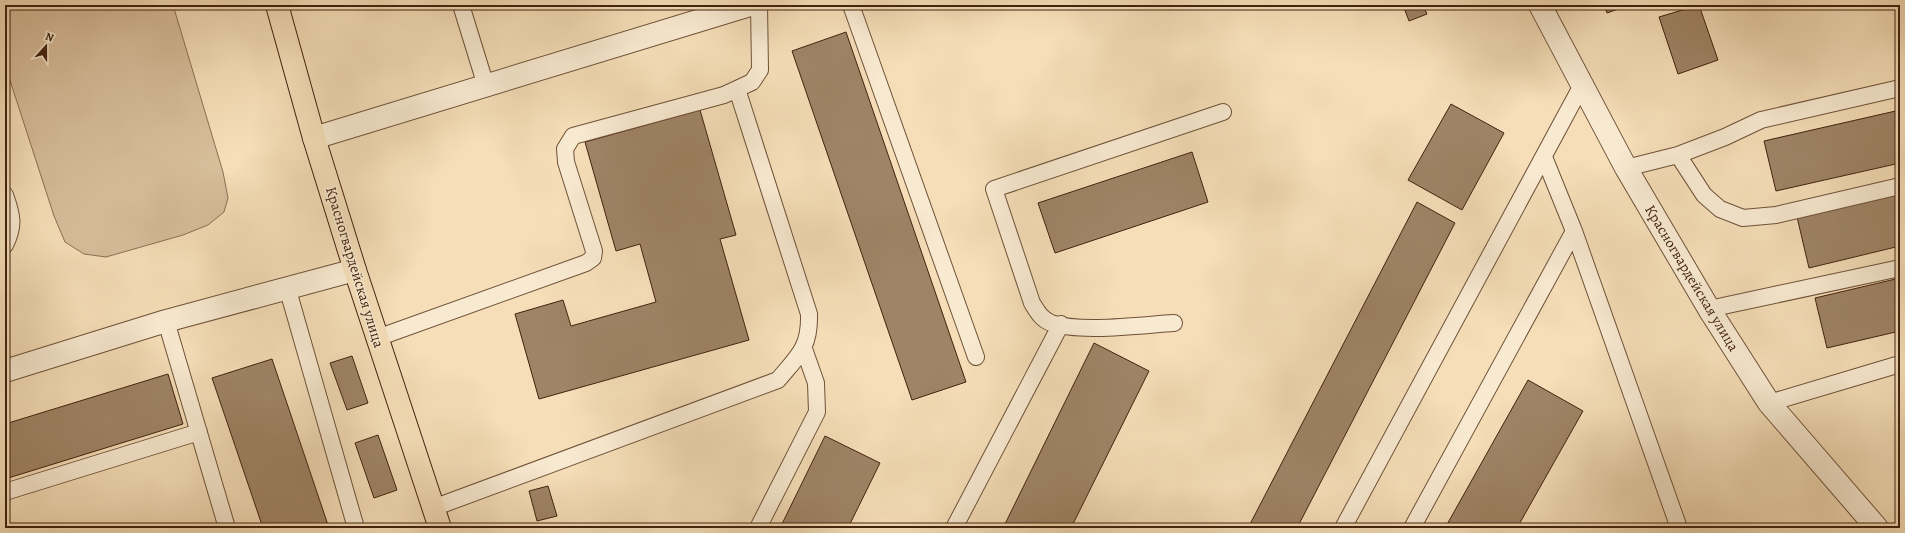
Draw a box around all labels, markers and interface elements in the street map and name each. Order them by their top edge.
north arrow [26,26,66,66]
text: N [43,29,56,46]
street label: Красногвардейская улица [321,184,389,350]
street label: Красногвардейская улица [1640,201,1744,355]

